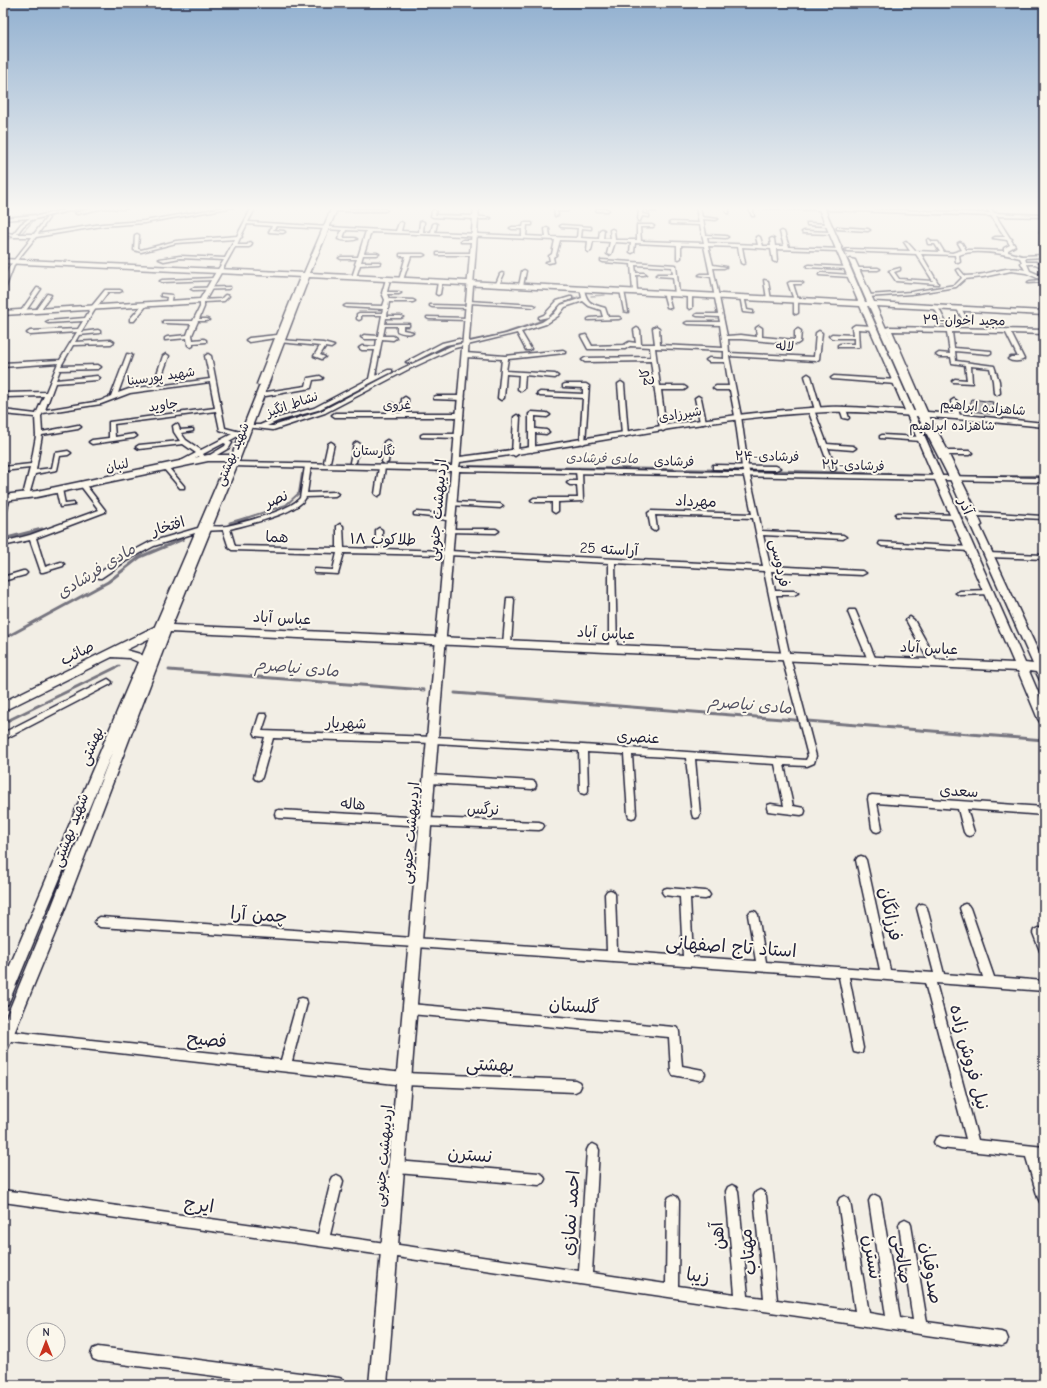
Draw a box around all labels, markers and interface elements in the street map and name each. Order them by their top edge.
street label: ۲۹-مجید اخوان [923,312,1005,329]
street label: لاله [775,338,795,354]
street label: شهید پورسینا [126,364,196,389]
street label: کاج [637,367,655,386]
street label: نشاط انگیز [263,388,320,421]
street label: جاوید [147,395,179,416]
street label: شاهزاده ابراهیم [939,396,1026,421]
street label: غروی [383,397,411,413]
street label: شیرزادی [657,403,703,426]
district label: شاهزاده ابراهیم [909,418,995,436]
street label: شهید بهشتی [212,420,254,489]
street label: نگارستان [353,443,395,458]
street label: ۲۴-فرشادی [735,448,799,464]
water label: مادی فرشادی [566,450,639,466]
street label: فرشادی [654,453,694,469]
street label: لنبان [104,455,130,476]
street label: ۲۲-فرشادی [821,456,885,474]
street label: اردیبهشت جنوبی [424,458,451,562]
street label: نصر [260,486,291,513]
street label: مهرداد [675,491,717,511]
street label: آذر [954,494,978,518]
street label: افتخار [148,512,187,540]
street label: هما [265,528,289,546]
street label: طلاکوب ۱۸ [350,529,416,549]
street label: فردوسی [765,537,794,589]
street label: آراسته 25 [579,538,640,560]
water label: مادی فرشادی [54,539,139,602]
street label: عباس آباد [253,607,311,629]
street label: عباس آباد [577,622,635,644]
street label: صائب [57,637,97,669]
street label: عباس آباد [900,637,958,659]
water label: مادی نیاصرم [253,655,340,684]
water label: مادی نیاصرم [706,692,793,721]
street label: شهریار [324,713,367,733]
street label: بهشتی [75,724,108,768]
street label: عنصری [616,727,660,747]
street label: اردیبهشت جنوبی [397,781,424,885]
street label: سعدی [939,781,979,801]
street label: شهید بهشتی [48,791,93,870]
street label: هاله [340,794,366,814]
street label: نرگس [467,799,499,819]
street label: فرزانگان [874,885,906,943]
street label: چمن آرا [230,903,288,928]
street label: استاد تاج اصفهانی [665,932,797,963]
street label: گلستان [548,993,600,1019]
street label: نیل فروش زاده [945,1002,993,1112]
street label: فصیح [186,1027,228,1054]
street label: بهشتی [465,1054,515,1076]
street label: اردیبهشت جنوبی [370,1104,397,1208]
street label: نسترن [447,1143,493,1167]
street label: احمد نمازی [558,1169,584,1257]
street label: ایرج [183,1193,215,1218]
street label: آهن [706,1220,730,1251]
street label: مهتاب [735,1227,761,1277]
street label: نسترن [858,1233,886,1281]
street label: صالحی [888,1233,916,1285]
street label: صدوقیان [916,1241,946,1305]
street label: زیبا [685,1264,711,1288]
north arrow [26,1322,66,1362]
text: N [42,1326,50,1339]

